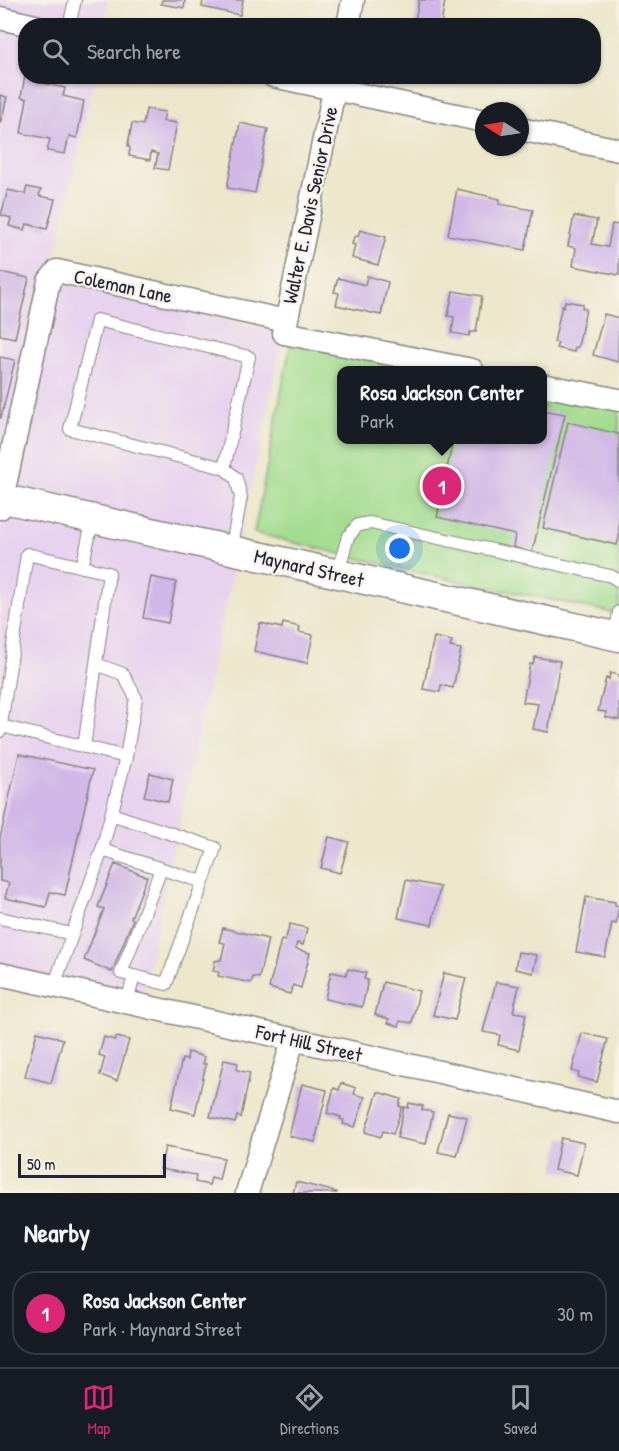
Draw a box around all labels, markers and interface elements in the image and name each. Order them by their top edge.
search box [18,18,601,84]
icon: search [39,35,72,68]
text: Search here [87,36,181,66]
north arrow [475,102,529,156]
street label: Walter E. Davis Senior Drive [275,104,344,306]
street label: Coleman Lane [72,262,175,309]
popup [337,366,547,444]
text: Rosa Jackson Center [360,377,524,407]
text: Park [360,407,394,434]
pin: 1 [422,464,462,508]
your location [385,534,414,563]
street label: Maynard Street [252,542,368,593]
street label: Fort Hill Street [252,1017,366,1068]
scale bar [18,1151,166,1178]
text: 50 m [27,1153,56,1175]
text: Nearby [24,1215,90,1250]
text: Rosa Jackson Center [83,1285,246,1315]
text: 1 [42,1300,49,1327]
text: 30 m [557,1300,593,1327]
text: Park · Maynard Street [83,1315,241,1342]
tab: Map [82,1381,115,1439]
tab: Directions [280,1381,339,1439]
tab: Saved [504,1381,537,1439]

